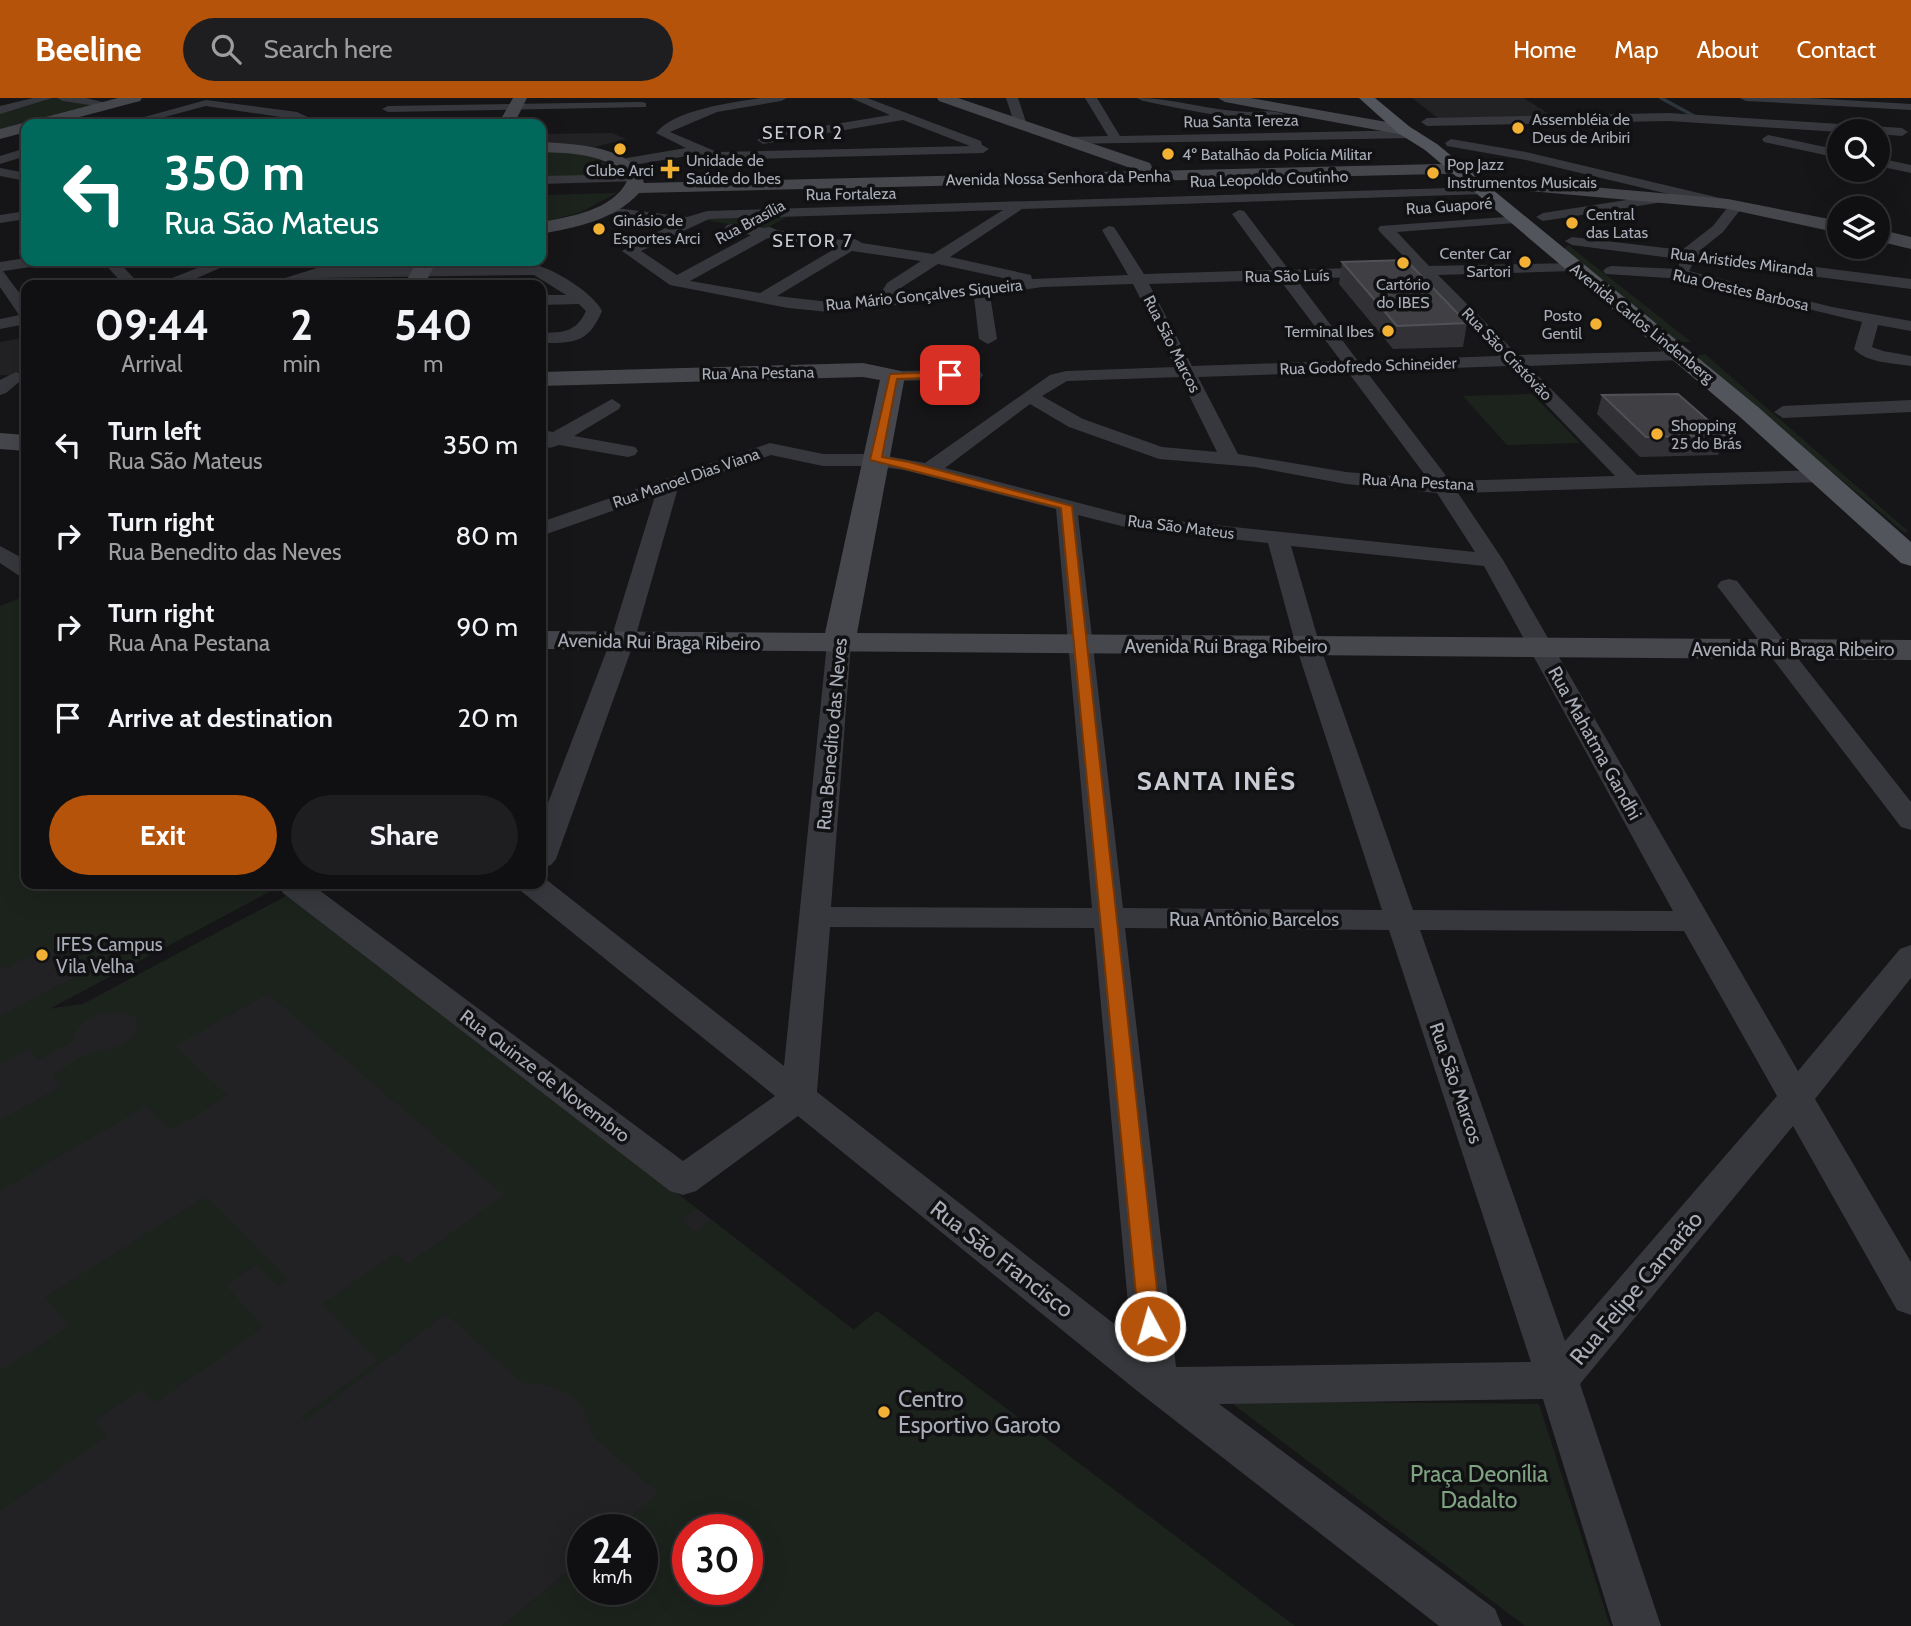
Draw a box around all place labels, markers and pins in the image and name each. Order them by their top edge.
place label: Assembléia de Deus de Aribiri [1532,110,1630,147]
marker: Assembléia de Deus de Aribiri [1510,120,1526,136]
marker: Clube Arci [612,141,628,157]
place label: 4º Batalhão da Polícia Militar [1182,145,1373,164]
marker: 4º Batalhão da Polícia Militar [1160,146,1176,162]
place label: Unidade de Saúde do Ibes [686,151,781,188]
place label: Pop Jazz Instrumentos Musicais [1447,155,1597,192]
marker: Unidade de Saúde do Ibes [660,159,680,179]
place label: Clube Arci [586,161,654,180]
marker: Pop Jazz Instrumentos Musicais [1425,165,1441,181]
place label: Central das Latas [1586,205,1648,242]
place label: Ginásio de Esportes Arci [613,211,700,248]
marker: Central das Latas [1564,215,1580,231]
marker: Ginásio de Esportes Arci [591,221,607,237]
place label: Center Car Sartori [1440,244,1512,281]
marker: Center Car Sartori [1517,254,1533,270]
marker: Cartório do IBES [1395,255,1411,271]
place label: Cartório do IBES [1376,275,1430,312]
place label: Posto Gentil [1542,306,1582,343]
marker: Posto Gentil [1588,316,1604,332]
place label: Terminal Ibes [1284,322,1374,341]
marker: Terminal Ibes [1380,323,1396,339]
pin [920,345,980,405]
place label: Shopping 25 do Brás [1671,416,1742,453]
marker: Shopping 25 do Brás [1649,426,1665,442]
place label: IFES Campus Vila Velha [56,933,163,978]
marker: IFES Campus Vila Velha [34,947,50,963]
place label: Centro Esportivo Garoto [898,1385,1061,1439]
marker: Centro Esportivo Garoto [876,1404,892,1420]

